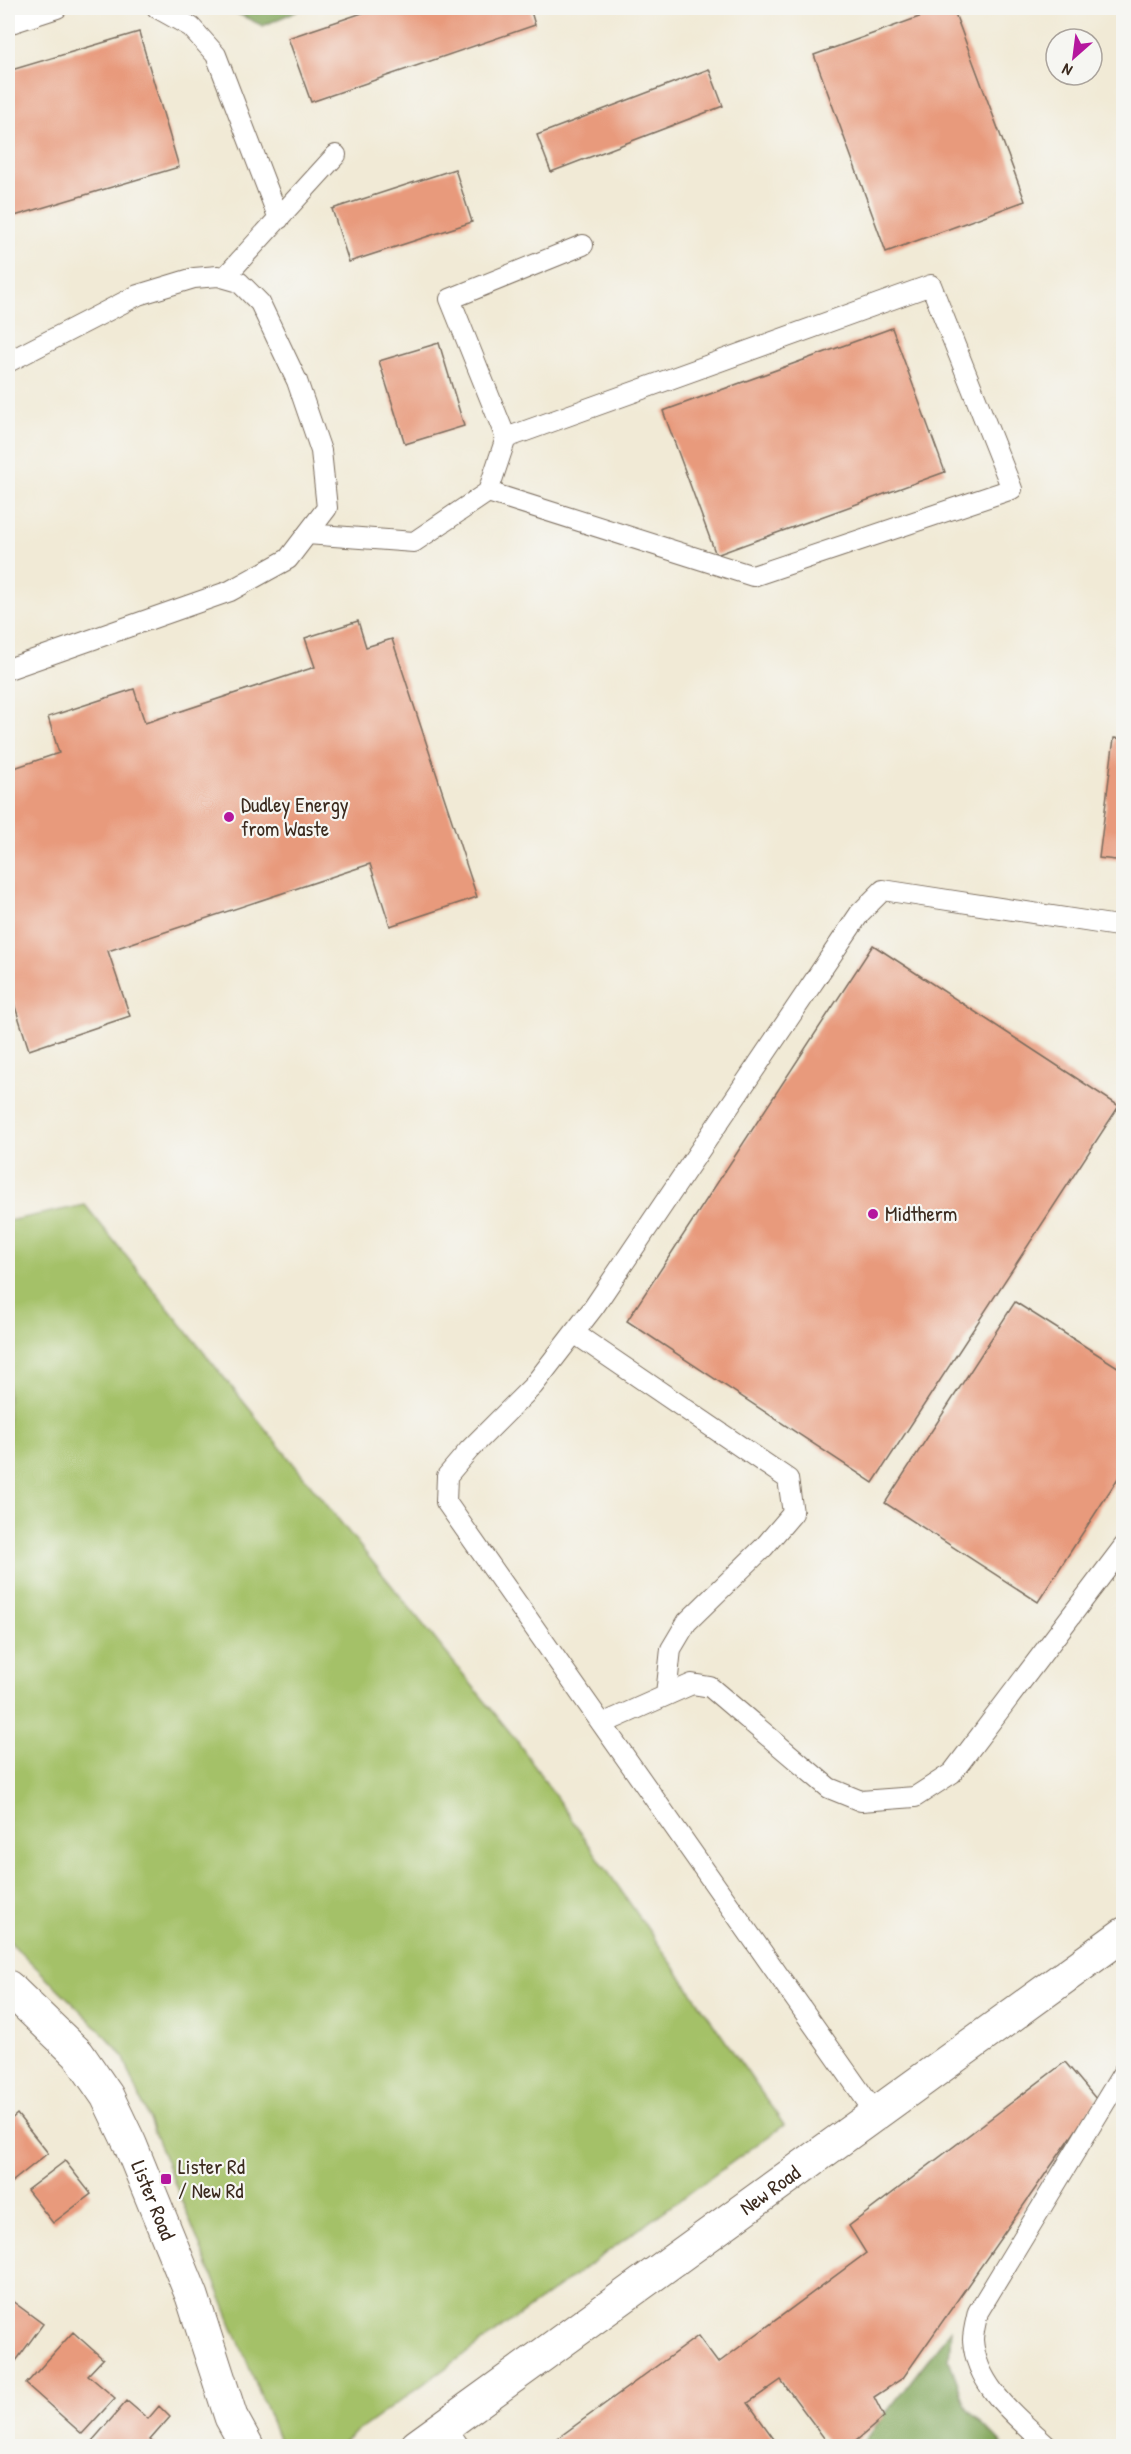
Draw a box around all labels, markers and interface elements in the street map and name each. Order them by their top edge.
north arrow [1044,27,1104,87]
text: N [1058,58,1076,82]
place label: Dudley Energy from Waste [241,790,349,843]
marker: Dudley Energy from Waste [222,810,236,824]
place label: Midtherm [885,1199,957,1228]
marker: Midtherm [866,1207,880,1221]
place label: Lister Rd / New Rd [178,2152,245,2205]
street label: Lister Road [124,2156,183,2244]
street label: New Road [734,2158,806,2222]
marker: Lister Rd / New Rd [159,2172,173,2186]

